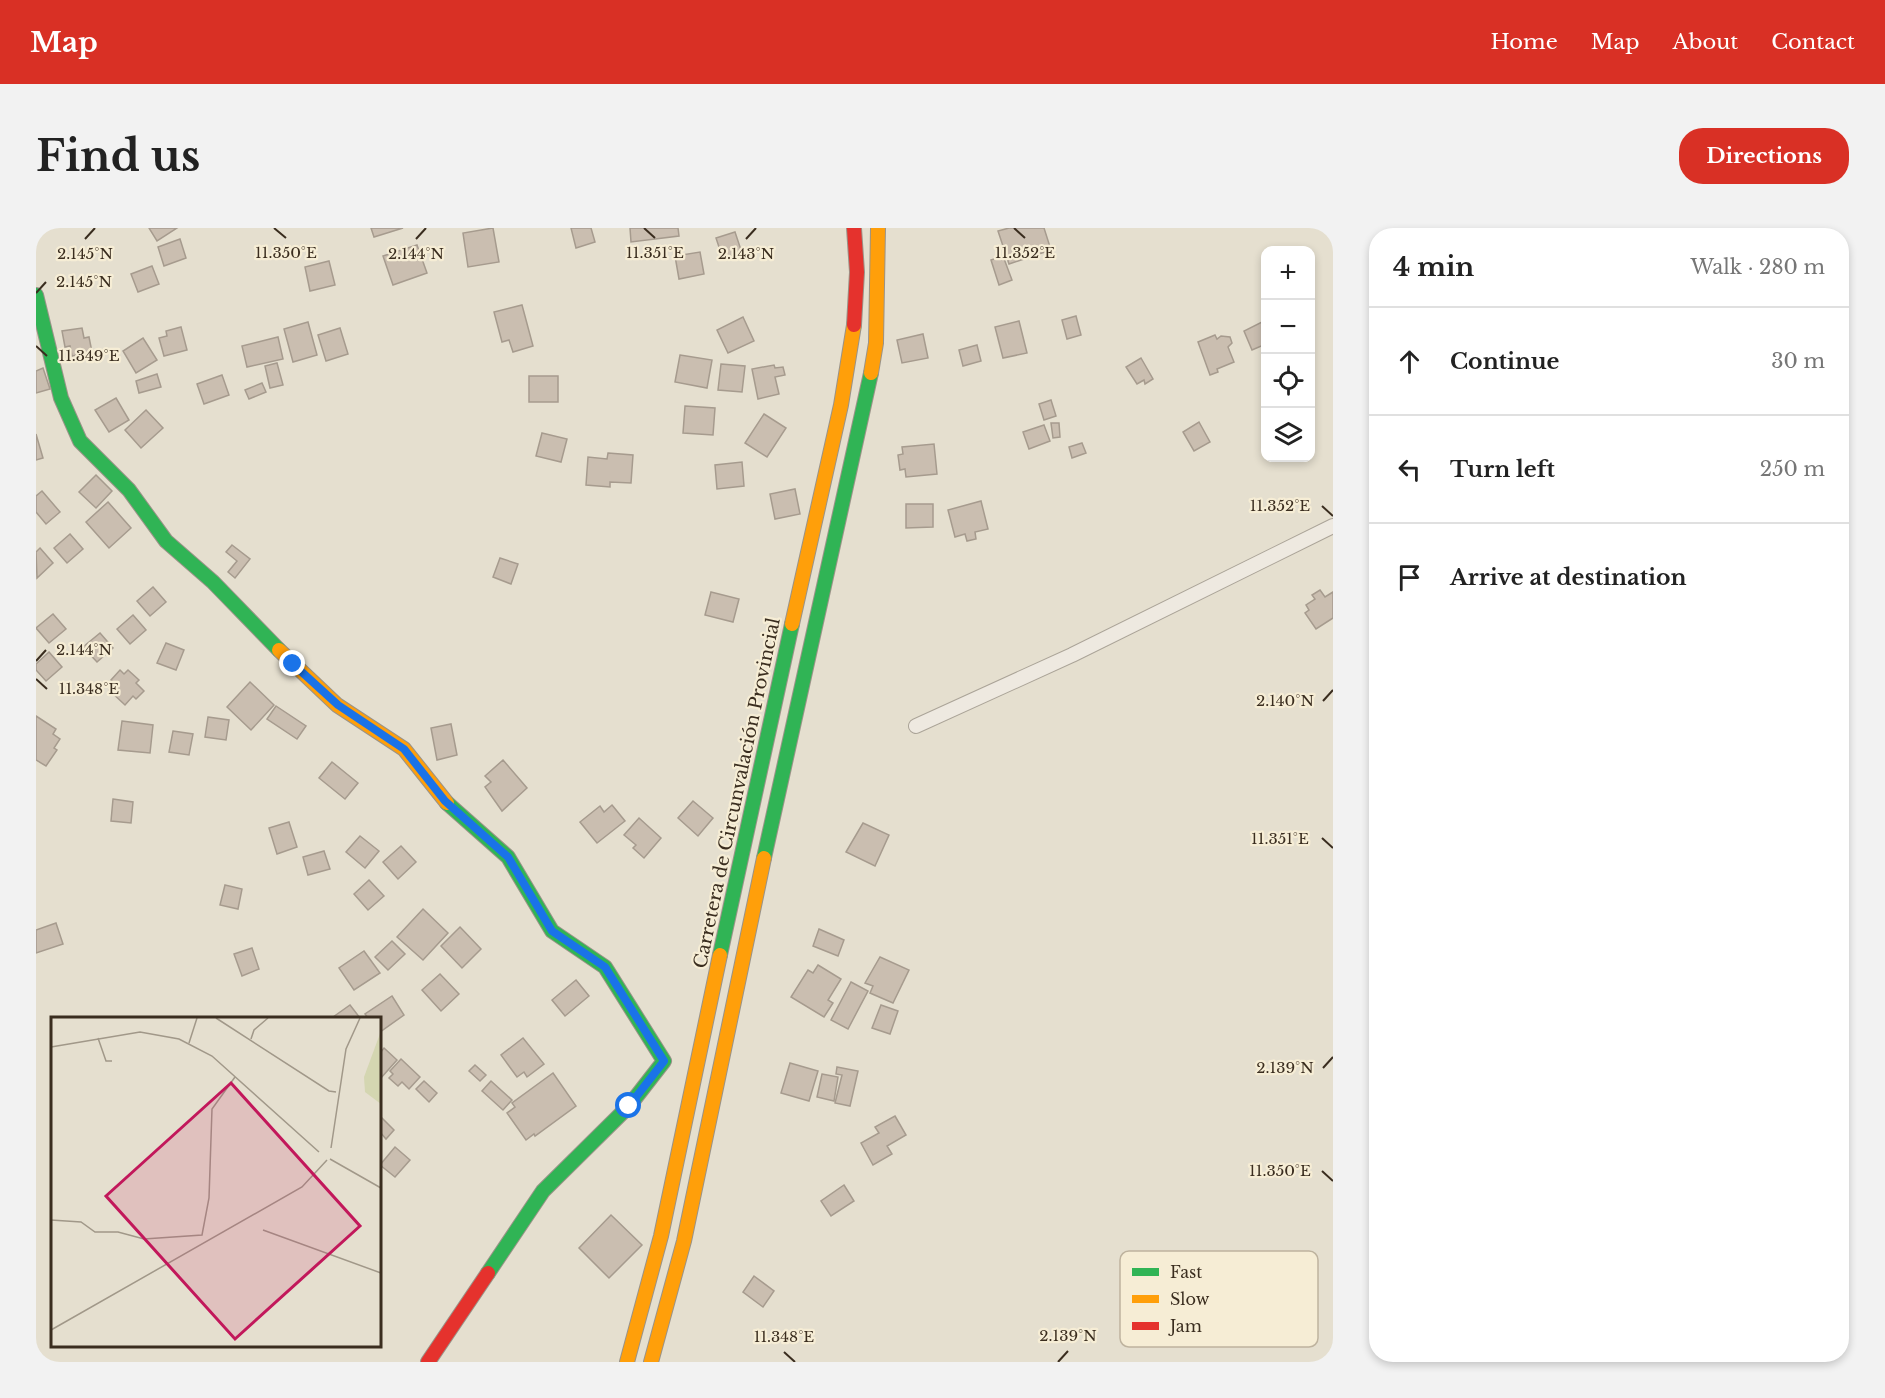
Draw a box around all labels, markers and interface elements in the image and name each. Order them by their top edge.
text: Map [30,25,98,60]
text: Home [1491,29,1558,55]
text: Map [1591,29,1639,55]
text: About [1672,29,1738,55]
text: Contact [1771,29,1855,55]
button: Directions [1679,128,1849,184]
text: Find us [36,130,200,182]
text: 11.350°E [255,243,317,262]
text: 11.351°E [626,243,684,262]
text: 11.352°E [995,243,1055,262]
text: 2.145°N [57,244,113,263]
text: 2.144°N [388,244,444,263]
text: 2.143°N [718,244,774,263]
map controls [1261,246,1315,462]
button: + [1261,246,1315,300]
text: 4 min [1393,251,1474,283]
text: Walk · 280 m [1691,255,1825,279]
text: 2.145°N [56,272,112,291]
button: − [1261,300,1315,354]
icon: ahead [1393,345,1426,378]
text: 11.349°E [58,346,120,365]
text: Continue [1450,348,1559,375]
text: 30 m [1771,349,1825,373]
button: locate [1261,354,1315,408]
button: layers [1261,408,1315,462]
icon: left [1393,453,1426,486]
text: Turn left [1450,456,1555,483]
text: 250 m [1760,457,1825,481]
text: 11.352°E [1250,496,1310,515]
icon: arrive [1393,561,1426,594]
text: Arrive at destination [1450,564,1687,591]
street label: Carretera de Circunvalación Provincial [689,616,785,970]
text: 2.144°N [56,640,112,659]
route end [279,650,305,676]
text: 11.348°E [59,679,119,698]
text: 2.140°N [1256,691,1314,710]
text: 11.351°E [1251,829,1309,848]
inset map [51,1017,381,1347]
text: 2.139°N [1256,1058,1314,1077]
route start [615,1092,641,1118]
text: 11.350°E [1249,1161,1311,1180]
legend [1120,1251,1318,1347]
text: Fast [1170,1262,1202,1282]
text: Slow [1170,1289,1210,1309]
text: Jam [1168,1316,1202,1336]
text: 2.139°N [1039,1326,1097,1345]
text: 11.348°E [754,1327,814,1346]

